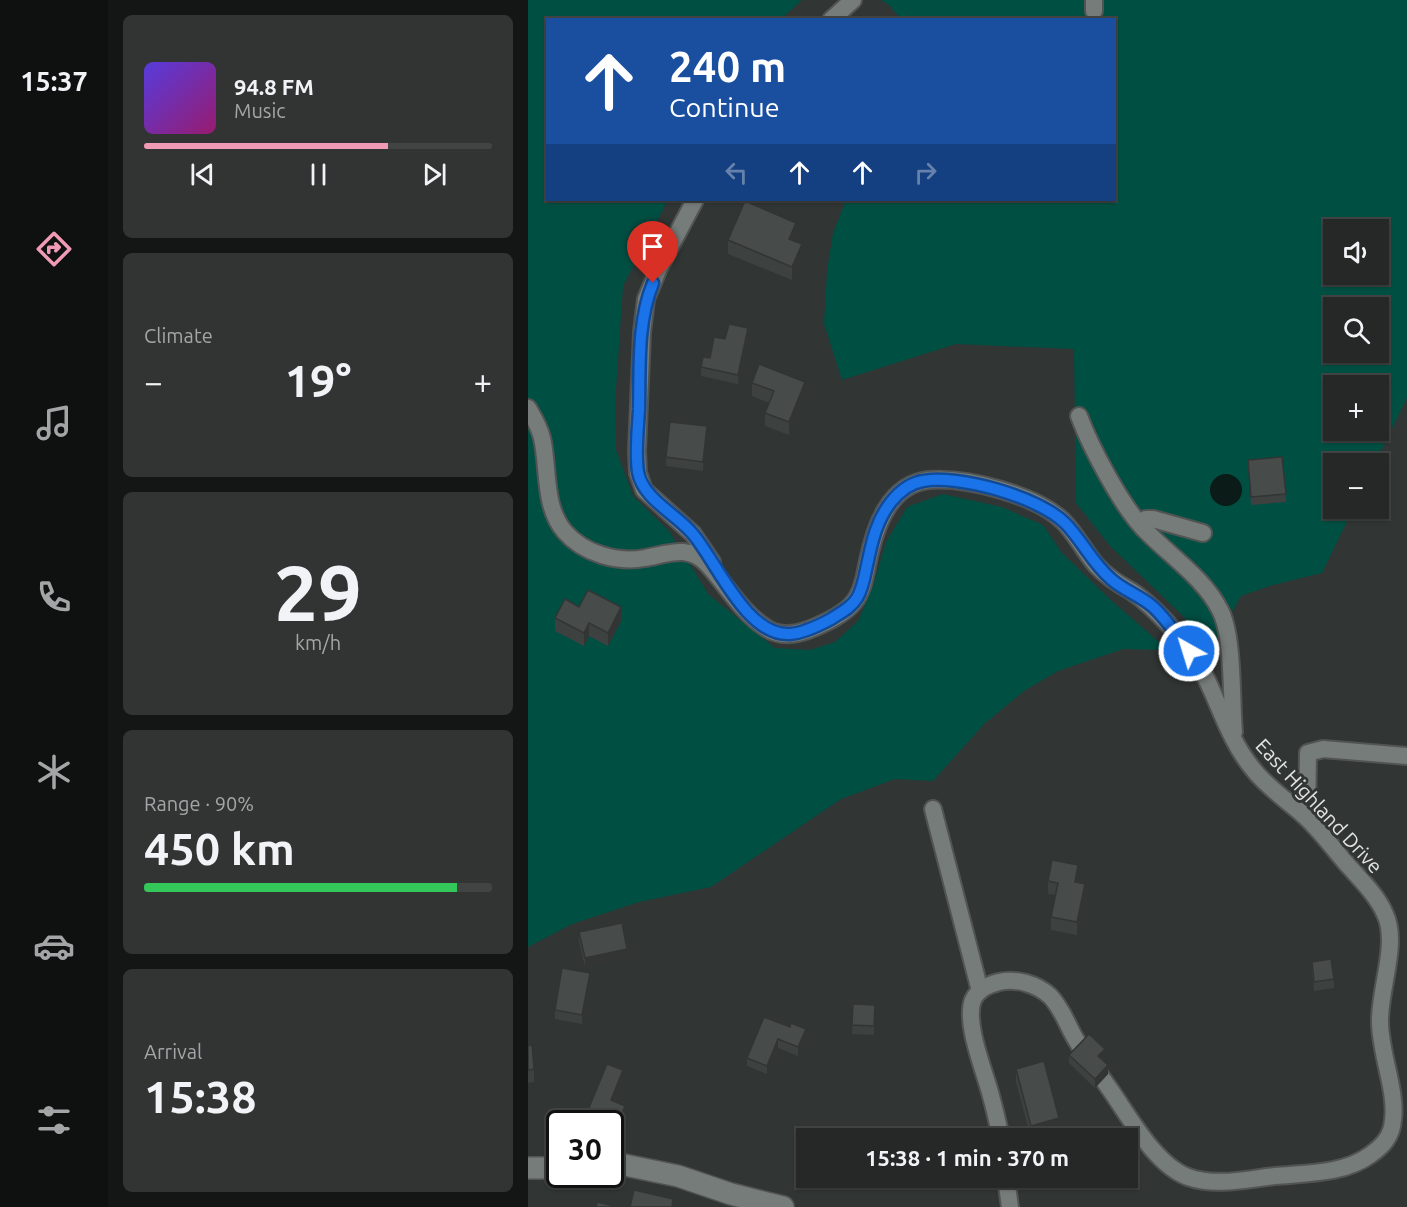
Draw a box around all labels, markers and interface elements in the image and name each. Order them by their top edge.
icon: ahead [570,42,648,120]
text: 240 m [669,43,786,90]
text: 15:37 [20,66,88,96]
text: 94.8 FM [234,74,314,99]
text: Continue [669,92,780,122]
text: Music [234,99,286,122]
icon: left [720,156,753,189]
icon: ahead [783,156,816,189]
icon: ahead [846,156,879,189]
icon: right [909,156,942,189]
icon: previous [186,158,219,191]
icon: pause [302,158,335,191]
icon: next [418,158,451,191]
map controls [1323,219,1389,519]
button: sound [1323,219,1389,285]
pin [627,221,678,283]
icon: directions [33,228,75,270]
icon: arrive [636,230,669,263]
button: search [1323,297,1389,363]
text: Climate [144,324,213,347]
text: 19° [285,355,351,406]
text: − [144,363,163,400]
text: + [473,363,492,400]
button: + [1323,375,1389,441]
icon: music [33,402,75,444]
button: − [1323,453,1389,519]
text: 29 [274,548,362,636]
icon: phone [33,576,75,618]
position arrow [1157,619,1221,683]
text: km/h [295,631,341,654]
street label: East Highland Drive [1251,734,1387,877]
icon: climate [33,751,75,793]
text: Range · 90% [144,792,254,815]
text: 450 km [144,823,295,874]
icon: car [33,925,75,967]
text: Arrival [144,1040,202,1063]
text: 15:38 [144,1071,257,1122]
icon: filters [33,1099,75,1141]
speed limit sign: 30 [546,1110,624,1188]
text: 15:38 · 1 min · 370 m [865,1145,1069,1170]

